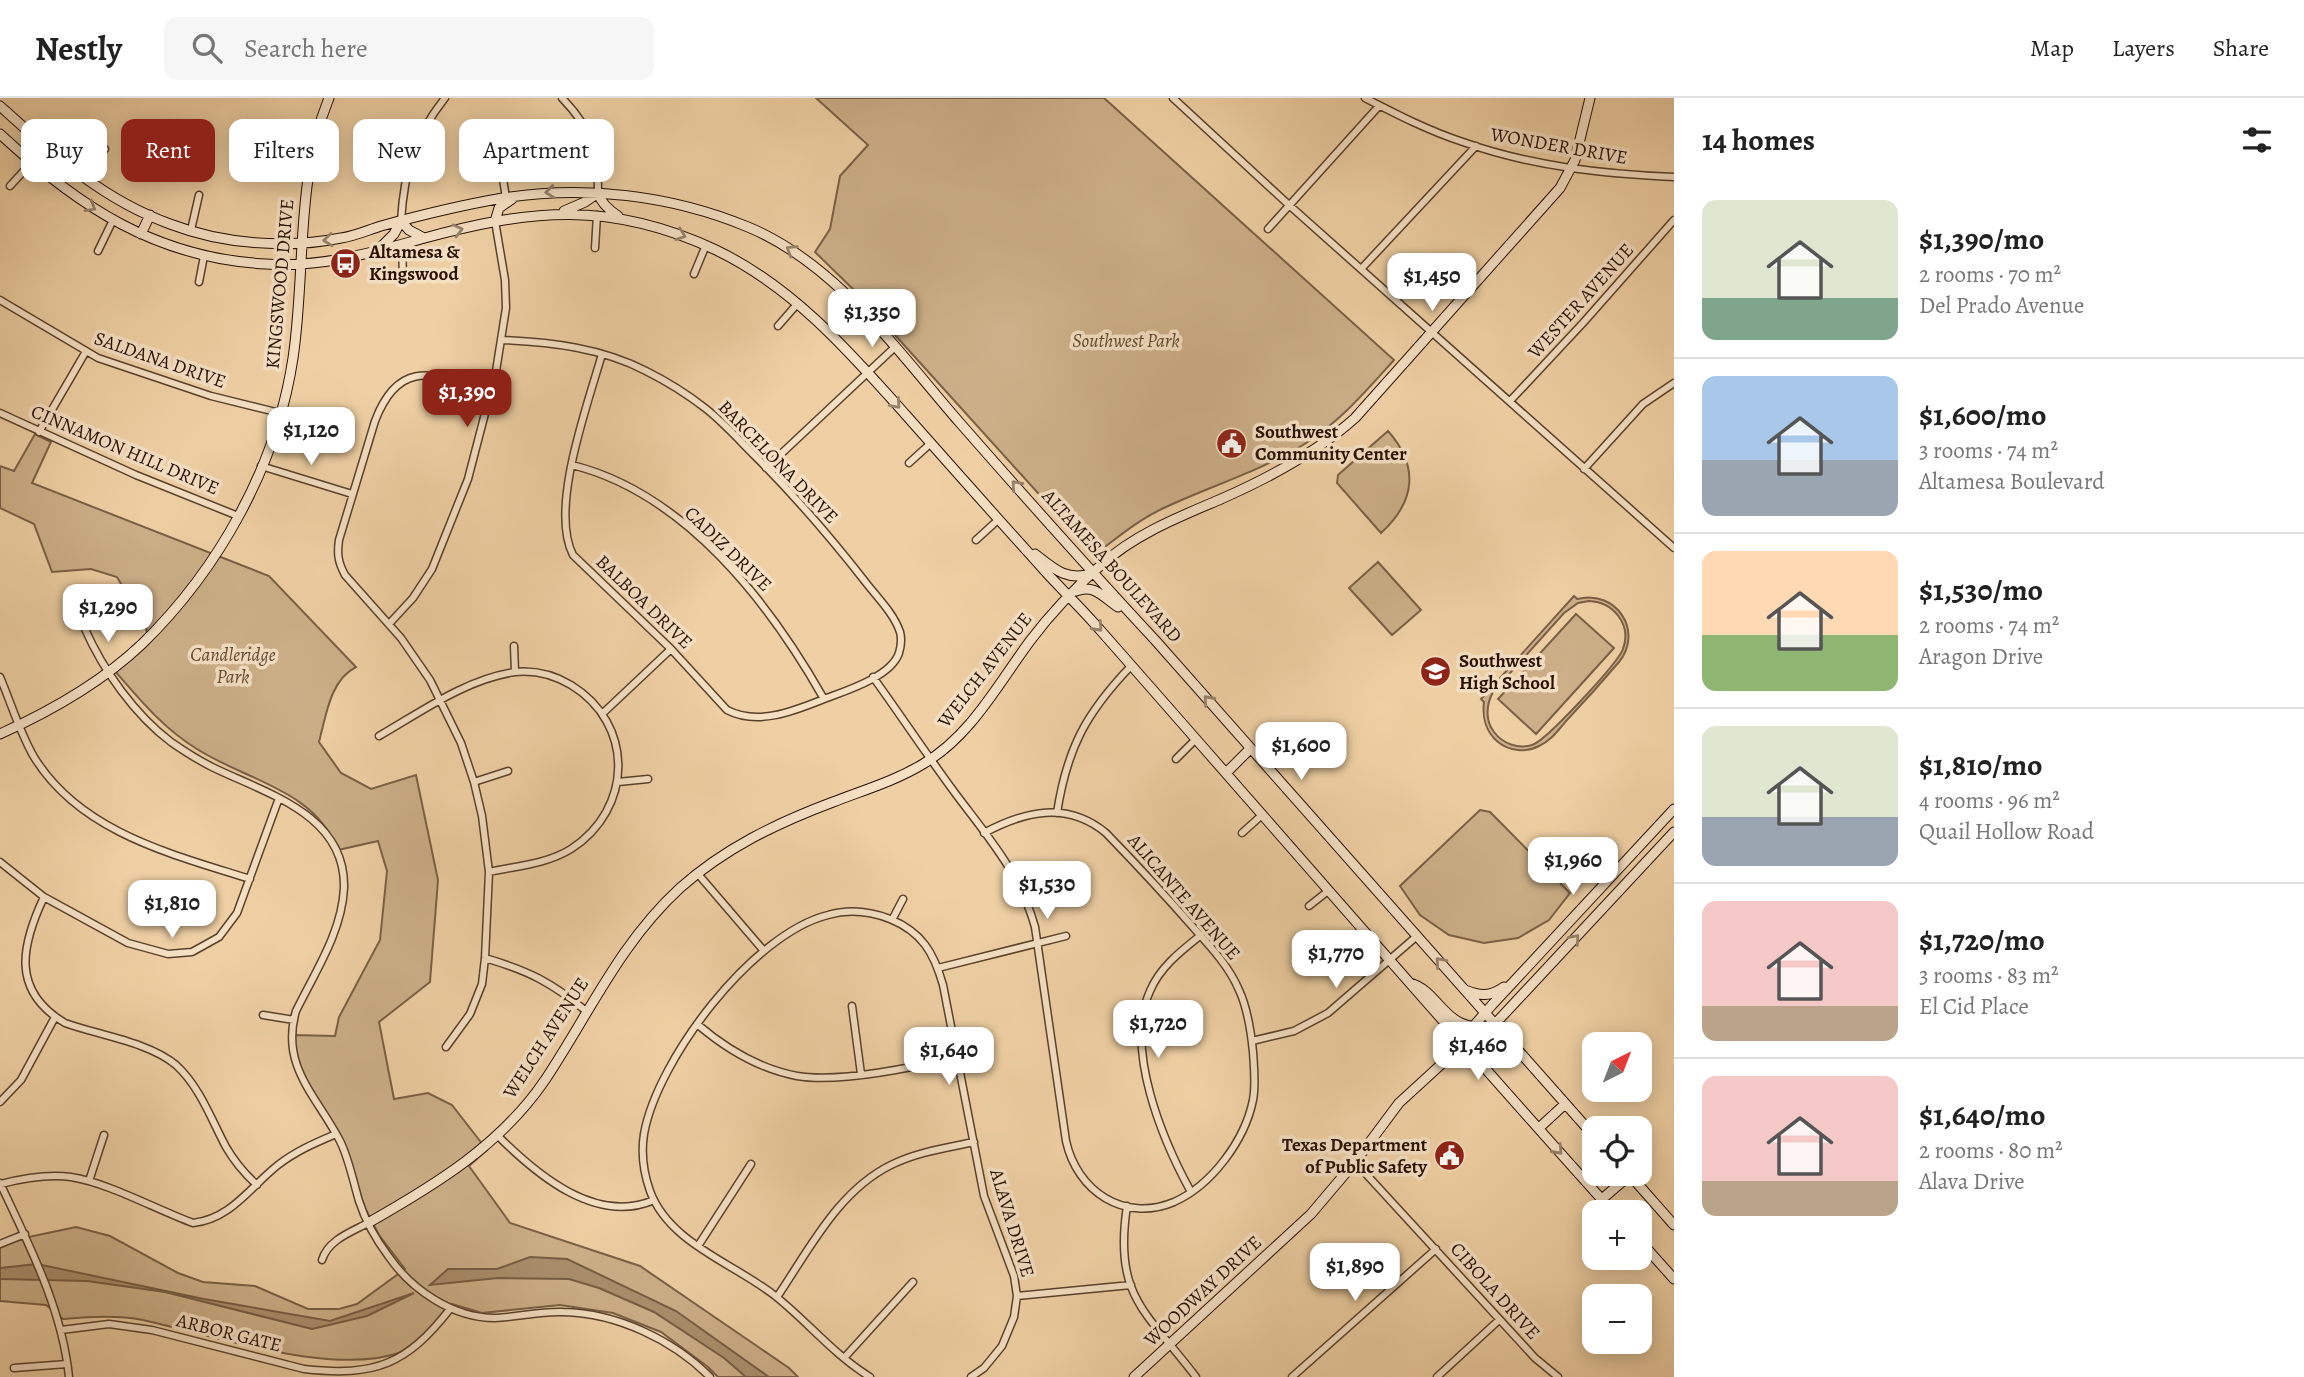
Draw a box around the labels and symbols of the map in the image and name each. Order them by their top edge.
street label: WONDER DRIVE [1488,121,1629,171]
one-way arrow [544,185,556,200]
street label: KINGSWOOD DRIVE [260,198,300,370]
one-way arrow [83,199,96,212]
one-way arrow [452,224,464,238]
one-way arrow [675,227,687,241]
one-way arrow [322,232,333,247]
street label: WESTER AVENUE [1522,238,1640,365]
place label: Altamesa & Kingswood [368,239,460,287]
bus stop icon: Altamesa & Kingswood [329,246,363,280]
one-way arrow [786,246,799,259]
pin: $1,450 [1375,254,1489,313]
pin: $1,350 [815,289,929,349]
street label: SALDANA DRIVE [91,325,229,395]
park label: Southwest Park [1072,328,1180,354]
pin: $1,390 [410,370,524,429]
street label: BARCELONA DRIVE [712,394,844,530]
one-way arrow [888,396,900,409]
street label: CINNAMON HILL DRIVE [27,399,223,501]
pin: $1,120 [254,408,368,467]
place label: Southwest Community Center [1255,419,1407,467]
public building icon: Southwest Community Center [1215,426,1249,460]
one-way arrow [1012,480,1024,493]
street label: ALTAMESA BOULEVARD [1035,483,1188,648]
street label: CADIZ DRIVE [679,501,777,597]
street label: BALBOA DRIVE [590,549,698,655]
pin: $1,290 [51,584,165,644]
street label: WELCH AVENUE [931,607,1038,734]
one-way arrow [1089,619,1102,632]
park label: Candleridge Park [190,642,276,690]
place label: Southwest High School [1459,648,1555,696]
school or university icon: Southwest High School [1419,655,1453,689]
one-way arrow [1204,695,1216,708]
pin: $1,600 [1244,722,1358,782]
street label: ALICANTE AVENUE [1121,827,1246,966]
pin: $1,960 [1516,838,1630,897]
pin: $1,530 [990,862,1104,921]
pin: $1,810 [115,880,229,940]
pin: $1,770 [1279,930,1393,990]
one-way arrow [1567,934,1579,947]
one-way arrow [1435,957,1448,970]
street label: WELCH AVENUE [497,972,595,1104]
pin: $1,720 [1101,1000,1215,1060]
pin: $1,460 [1421,1023,1535,1082]
pin: $1,640 [892,1028,1006,1087]
north arrow [1582,1032,1652,1102]
place label: Texas Department of Public Safety [1282,1132,1428,1180]
public building icon: Texas Department of Public Safety [1433,1139,1467,1173]
one-way arrow [1550,1142,1562,1155]
street label: ALAVA DRIVE [983,1165,1041,1280]
street label: WOODWAY DRIVE [1138,1230,1267,1353]
street label: CIBOLA DRIVE [1444,1237,1546,1345]
pin: $1,890 [1298,1244,1412,1303]
street label: ARBOR GATE [173,1307,284,1359]

